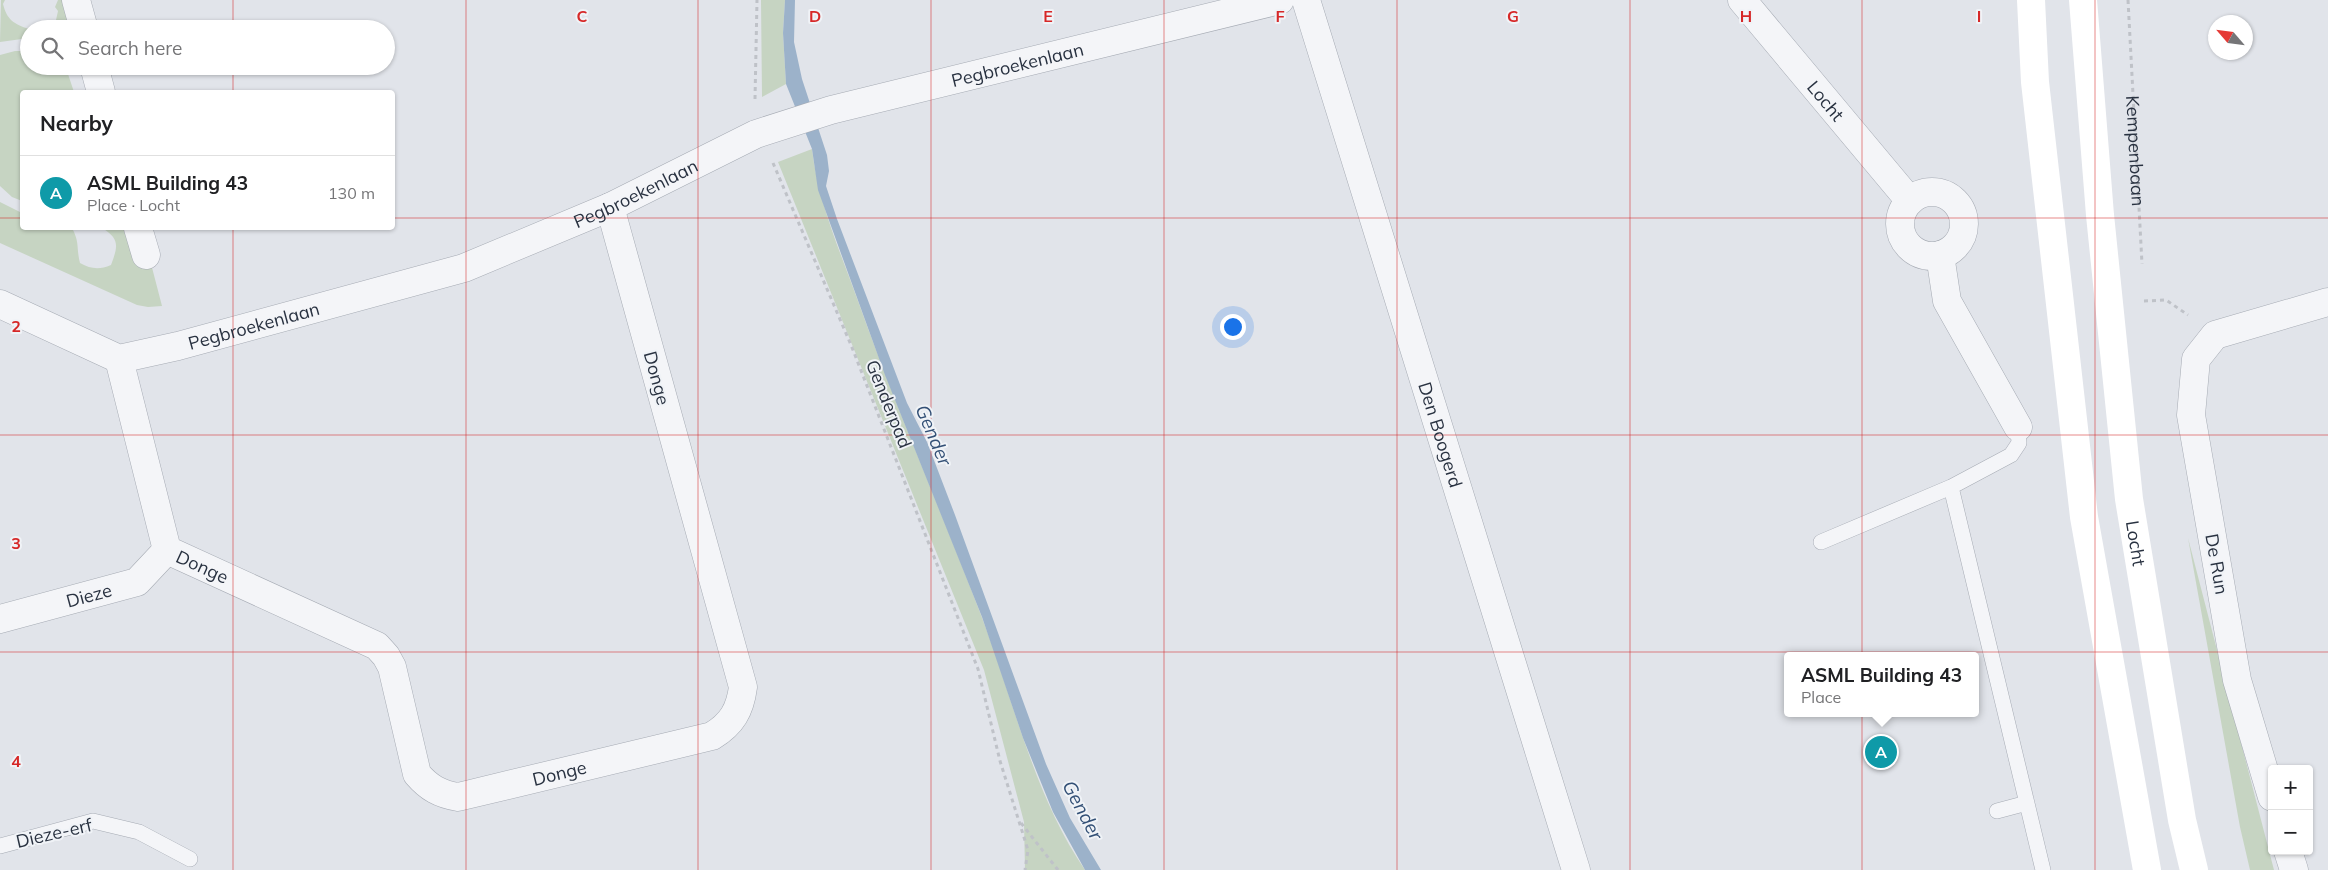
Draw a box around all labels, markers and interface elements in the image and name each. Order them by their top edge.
text: C [577,6,588,26]
text: D [809,6,821,26]
text: E [1043,6,1053,26]
text: F [1275,6,1285,26]
text: G [1507,6,1519,26]
text: H [1740,6,1752,26]
text: I [1977,6,1981,26]
north arrow [2208,15,2253,60]
search box [20,20,395,75]
icon: search [38,34,66,62]
text: Search here [78,36,182,60]
street label: Pegbroekenlaan [949,37,1086,92]
street label: Locht [1802,76,1850,125]
street label: Kempenbaan [2122,95,2150,207]
text: Nearby [40,110,113,136]
street label: Pegbroekenlaan [570,154,701,233]
text: ASML Building 43 [87,171,248,195]
text: A [50,183,62,203]
text: 130 m [328,183,375,203]
text: Place · Locht [87,195,180,215]
street label: Pegbroekenlaan [185,296,322,354]
your location [1220,314,1246,340]
text: 2 [11,316,21,336]
street label: Donge [639,348,675,408]
street label: Genderpad [861,357,917,451]
street label: Den Boogerd [1414,379,1468,490]
water label: Gender [910,401,958,470]
street label: Locht [2121,519,2151,568]
street label: De Run [2200,532,2234,596]
text: 3 [11,533,21,553]
street label: Donge [173,544,232,588]
street label: Dieze [63,578,114,612]
popup [1784,652,1979,717]
text: ASML Building 43 [1801,663,1962,687]
text: Place [1801,687,1841,707]
pin: A [1865,733,1897,771]
text: 4 [11,751,21,771]
street label: Donge [530,755,589,790]
map controls [2268,765,2313,855]
button: + [2268,765,2313,810]
water label: Gender [1057,776,1109,845]
button: − [2268,810,2313,855]
street label: Dieze-erf [14,813,95,853]

